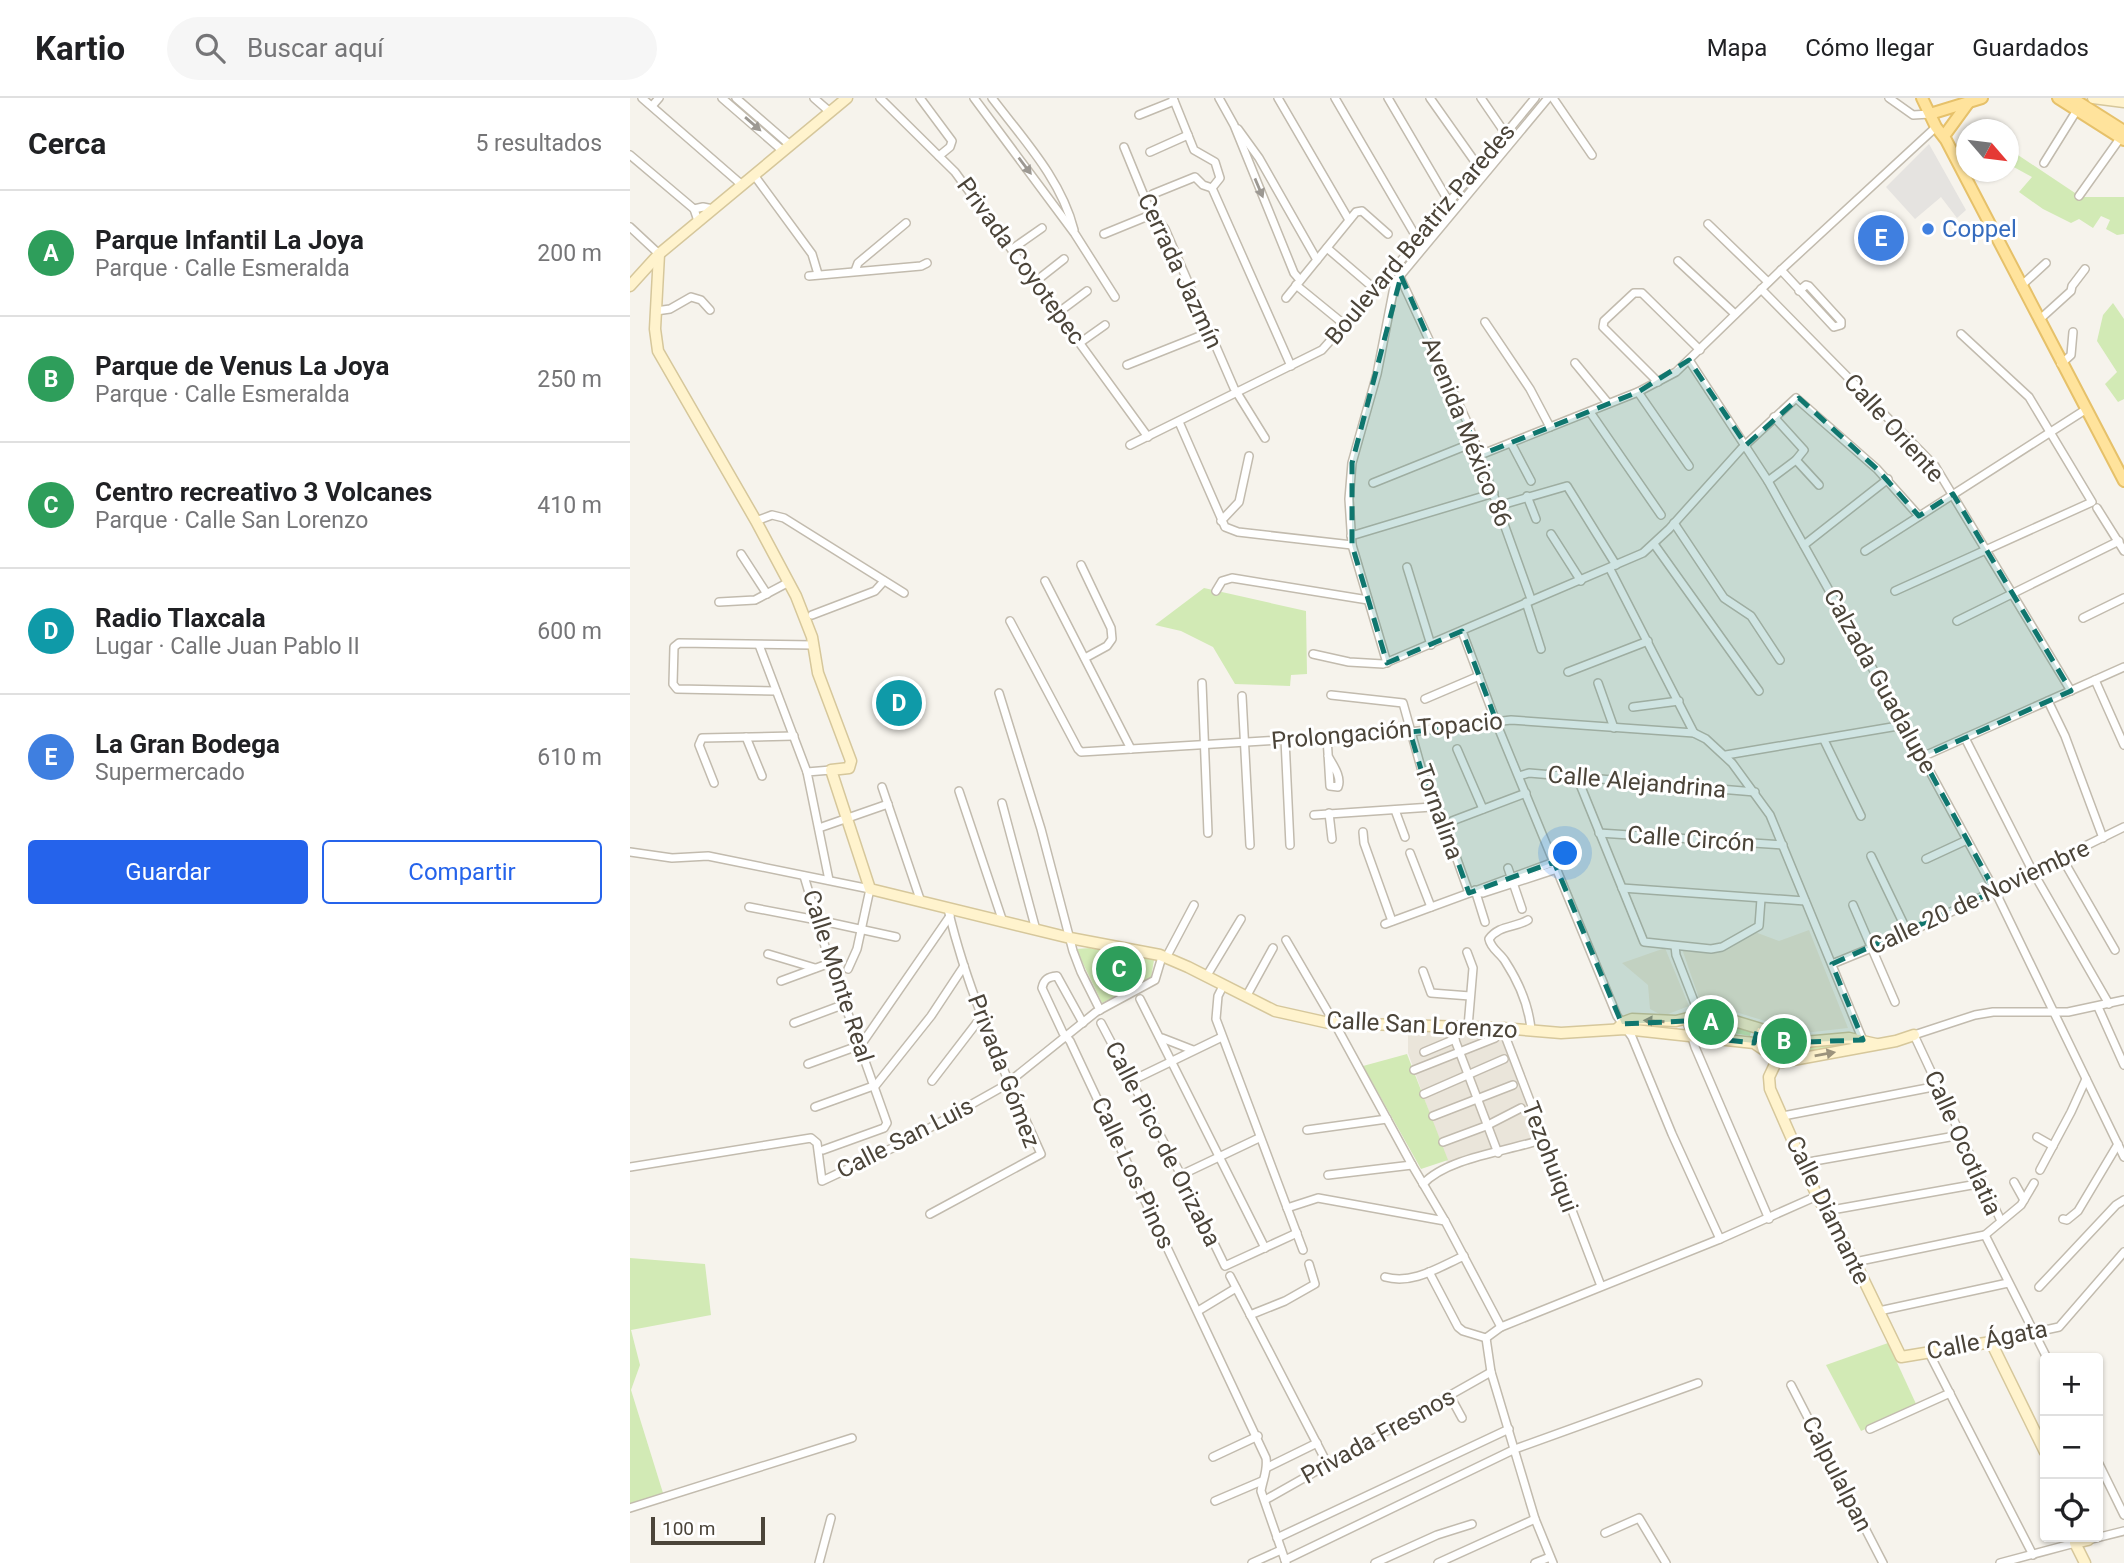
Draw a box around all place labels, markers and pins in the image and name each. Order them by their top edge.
pin: E [1858,212,1904,264]
place label: Coppel [1942,215,2017,243]
marker: Coppel [1920,221,1936,237]
pin: D [876,677,922,729]
pin: C [1096,943,1142,995]
pin: A [1688,996,1734,1048]
pin: B [1761,1015,1807,1067]

